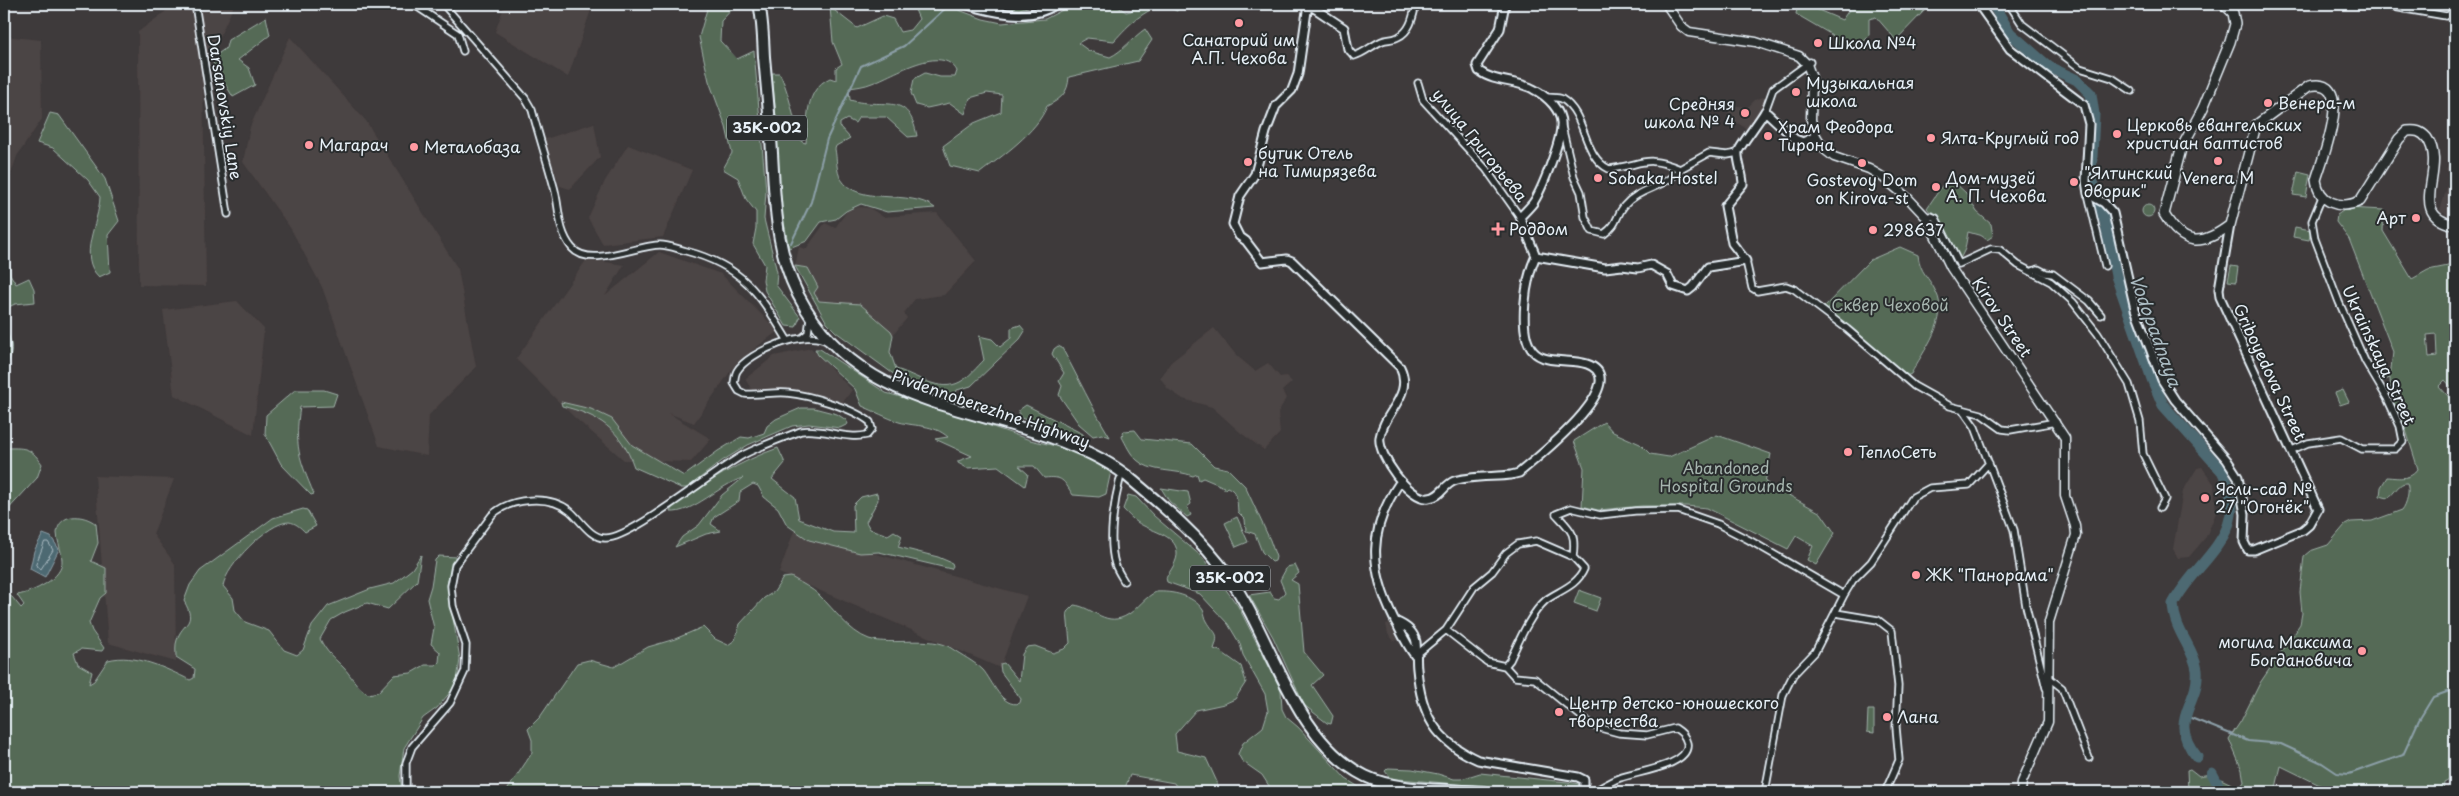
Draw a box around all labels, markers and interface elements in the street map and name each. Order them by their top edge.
marker: Санаторий им А.П. Чехова [1233,17,1245,29]
place label: Санаторий им А.П. Чехова [1182,27,1296,69]
place label: Школа №4 [1828,30,1917,54]
street label: Darsanovskiy Lane [203,32,249,182]
marker: Школа №4 [1812,37,1824,49]
place label: Музыкальная школа [1806,70,1914,112]
street label: улица Григорьева [1427,82,1534,206]
marker: Музыкальная школа [1790,86,1802,98]
place label: Венера-м [2278,90,2356,114]
place label: Средняя школа № 4 [1644,91,1735,133]
marker: Венера-м [2262,97,2274,109]
marker: Средняя школа № 4 [1739,107,1751,119]
place label: Церковь евангельских христиан баптистов [2127,112,2302,154]
place label: Храм Феодора Тирона [1778,114,1893,156]
road number: 35К-002 [727,116,807,140]
place label: Ялта-Круглый год [1941,125,2079,149]
marker: Церковь евангельских христиан баптистов [2111,128,2123,140]
marker: Храм Феодора Тирона [1762,130,1774,142]
place label: Магарач [319,132,389,156]
marker: Ялта-Круглый год [1925,132,1937,144]
place label: Металобаза [424,134,520,158]
marker: Магарач [303,139,315,151]
place label: бутик Отель на Тимирязева [1258,140,1376,182]
marker: Металобаза [408,141,420,153]
marker: Venera M [2212,155,2224,167]
marker: бутик Отель на Тимирязева [1242,156,1254,168]
marker: Gostevoy Dom on Kirova-st [1856,157,1868,169]
place label: "Ялтинский дворик" [2084,160,2173,202]
place label: Sobaka Hostel [1608,165,1718,189]
place label: Дом-музей А. П. Чехова [1945,165,2046,207]
place label: Venera M [2182,165,2254,189]
place label: Gostevoy Dom on Kirova-st [1806,167,1918,209]
marker: Sobaka Hostel [1592,172,1604,184]
marker: "Ялтинский дворик" [2068,176,2080,188]
marker: Дом-музей А. П. Чехова [1930,181,1942,193]
place label: Арт [2377,205,2406,229]
marker: Арт [2410,212,2422,224]
place label: Роддом [1509,216,1568,240]
place label: 298637 [1883,217,1944,241]
marker: Роддом [1491,222,1505,236]
marker: 298637 [1867,224,1879,236]
water label: Vodopadnaya [2124,271,2189,391]
street label: Kirov Street [1967,272,2039,362]
street label: Ukrainskaya Street [2337,281,2423,429]
park label: Сквер Чеховой [1831,292,1949,316]
street label: Griboyedova Street [2229,299,2313,444]
street label: Pivdennoberezhne Highway [889,363,1093,453]
place label: ТеплоСеть [1858,439,1937,463]
marker: ТеплоСеть [1842,446,1854,458]
park label: Abandoned Hospital Grounds [1660,455,1792,497]
place label: Ясли-сад № 27 "Огонёк" [2215,476,2312,518]
marker: Ясли-сад № 27 "Огонёк" [2199,492,2211,504]
place label: ЖК "Панорама" [1925,562,2054,586]
road number: 35К-002 [1190,566,1270,590]
marker: ЖК "Панорама" [1910,569,1922,581]
place label: могила Максима Богдановича [2219,629,2352,671]
marker: могила Максима Богдановича [2356,645,2368,657]
place label: Центр детско-юношеского творчества [1569,690,1779,732]
place label: Лана [1897,704,1938,728]
marker: Центр детско-юношеского творчества [1553,706,1565,718]
marker: Лана [1881,711,1893,723]

